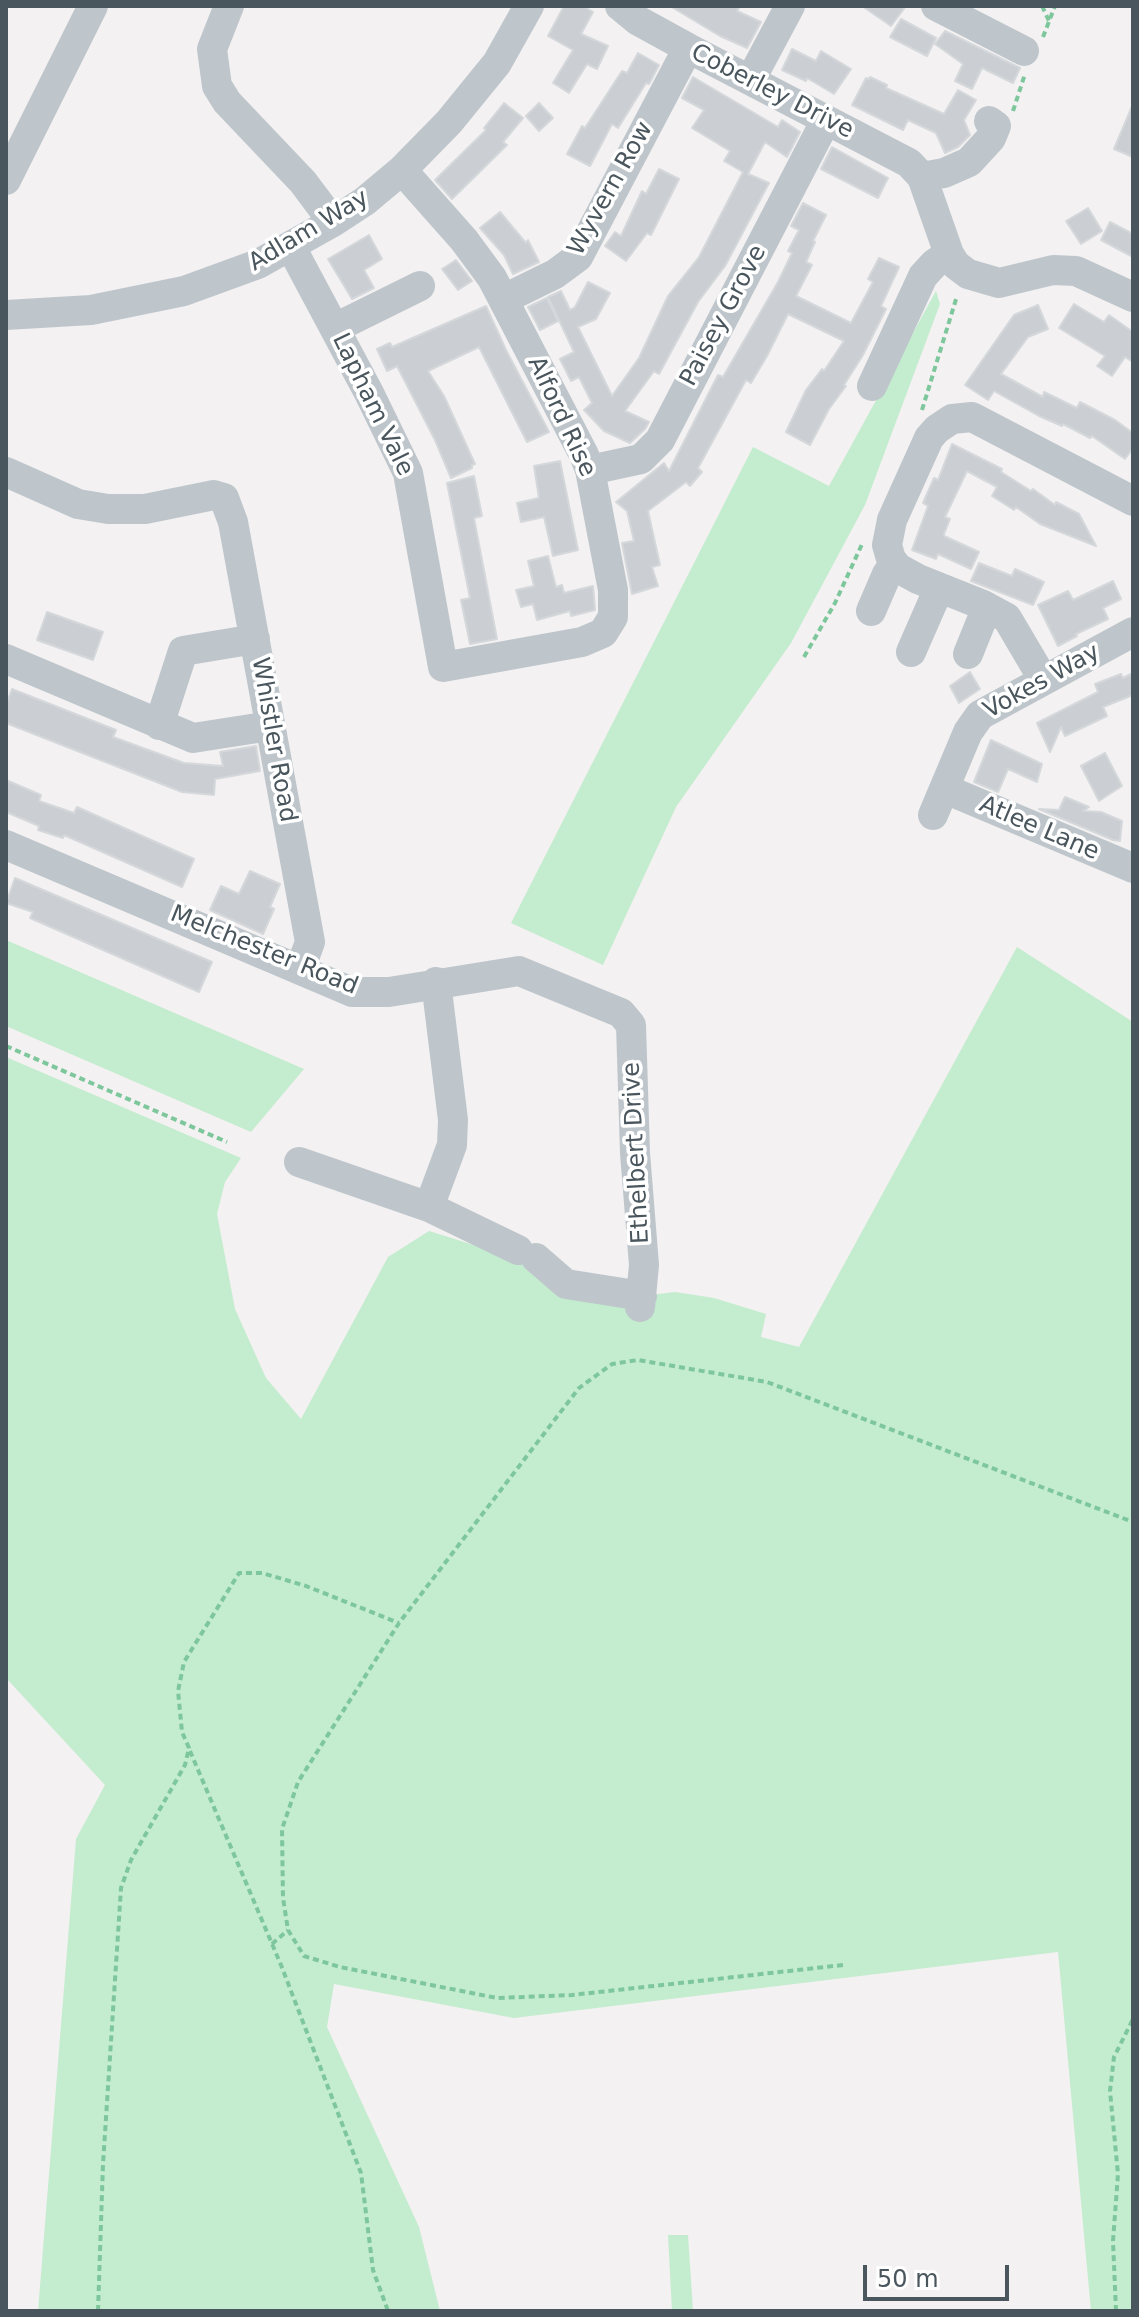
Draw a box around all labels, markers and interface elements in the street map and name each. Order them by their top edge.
street label: Coberley Drive [686,39,858,145]
street label: Wyvern Row [562,117,660,261]
street label: Adlam Way [244,184,374,278]
street label: Paisey Grove [675,241,773,391]
street label: Lapham Vale [325,329,419,481]
street label: Alford Rise [521,352,601,482]
street label: Vokes Way [979,638,1105,726]
street label: Whistler Road [244,655,302,825]
street label: Atlee Lane [975,791,1103,867]
street label: Melchester Road [166,900,362,1002]
street label: Ethelbert Drive [618,1061,656,1245]
scale bar [867,2249,1013,2299]
text: 50 m [877,2265,939,2293]

